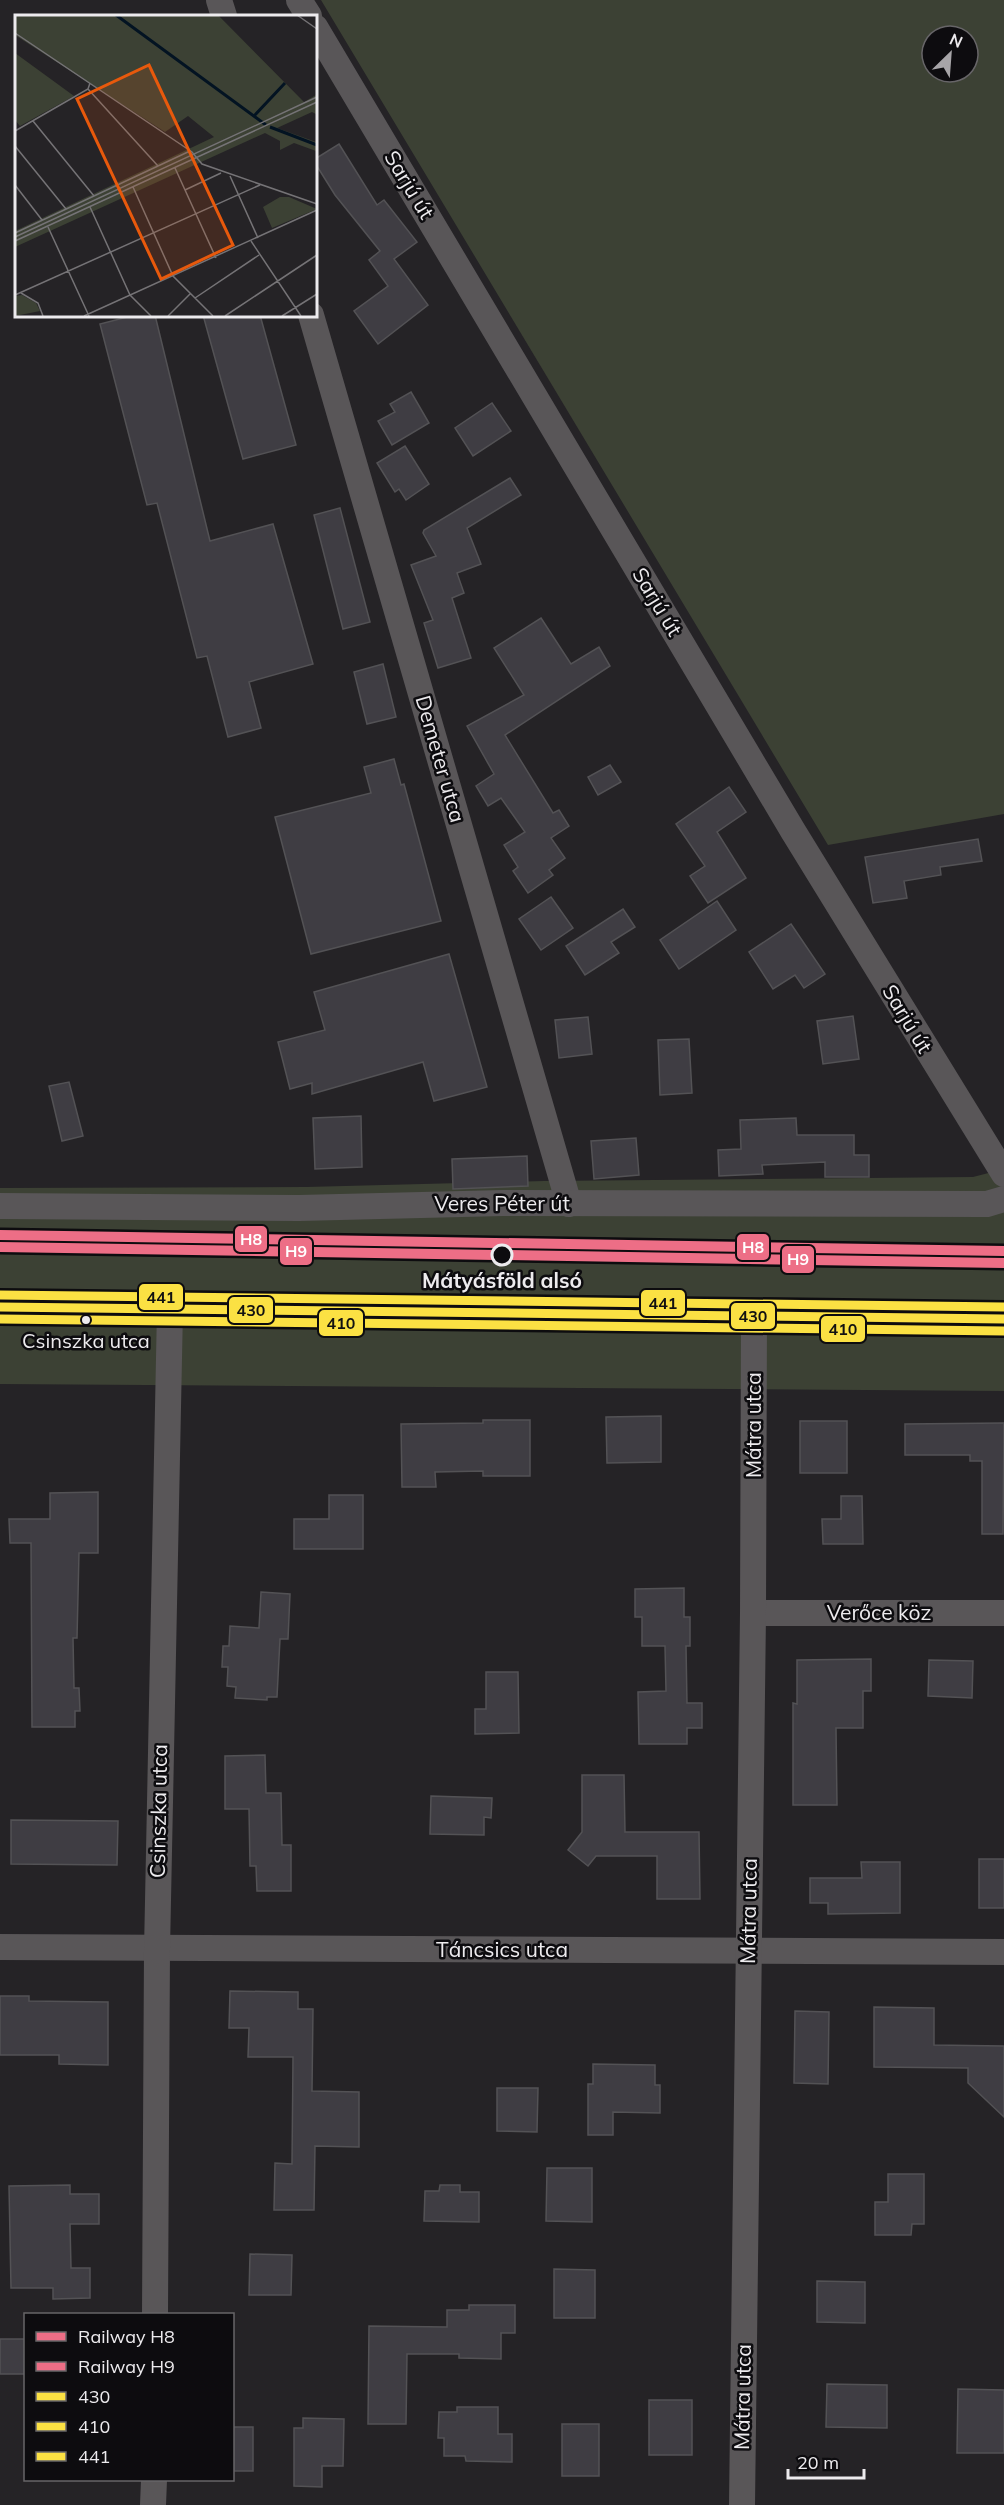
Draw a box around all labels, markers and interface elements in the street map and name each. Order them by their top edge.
inset map [15,15,316,316]
north arrow [920,24,980,84]
text: N [947,29,966,52]
street label: Sarjú út [379,145,440,223]
street label: Sarjú út [627,562,688,640]
street label: Demeter utca [410,692,472,825]
street label: Sarjú út [877,979,938,1057]
street label: Veres Péter út [434,1190,570,1216]
line badge: H8 [234,1225,268,1253]
text: H8 [240,1229,262,1249]
line badge: H8 [736,1233,770,1261]
line badge: H9 [279,1237,313,1266]
text: H8 [742,1237,764,1257]
text: H9 [285,1241,307,1261]
marker: Mátyásföld alsó [491,1244,513,1266]
line badge: H9 [781,1245,815,1274]
text: H9 [787,1249,809,1269]
place label: Mátyásföld alsó [422,1267,582,1293]
line badge: 441 [138,1283,184,1311]
text: 441 [147,1287,175,1307]
line badge: 441 [640,1289,686,1317]
text: 441 [649,1293,677,1313]
line badge: 430 [228,1296,274,1324]
text: 430 [237,1300,265,1320]
line badge: 430 [730,1302,776,1330]
text: 430 [739,1306,767,1326]
line badge: 410 [318,1309,364,1337]
text: 410 [327,1313,355,1333]
marker: Csinszka utca [80,1314,92,1326]
line badge: 410 [820,1315,866,1343]
text: 410 [829,1319,857,1339]
place label: Csinszka utca [22,1328,150,1353]
street label: Mátra utca [740,1372,766,1478]
street label: Verőce köz [827,1599,931,1625]
street label: Csinszka utca [144,1744,172,1878]
street label: Mátra utca [734,1858,762,1964]
street label: Táncsics utca [436,1936,568,1962]
legend [24,2313,234,2481]
text: Railway H8 [78,2325,175,2348]
street label: Mátra utca [728,2344,756,2450]
text: Railway H9 [78,2355,175,2378]
text: 430 [78,2385,110,2408]
text: 410 [78,2415,110,2438]
scale bar [788,2442,864,2480]
text: 441 [78,2445,110,2468]
text: 20 m [797,2451,839,2474]

